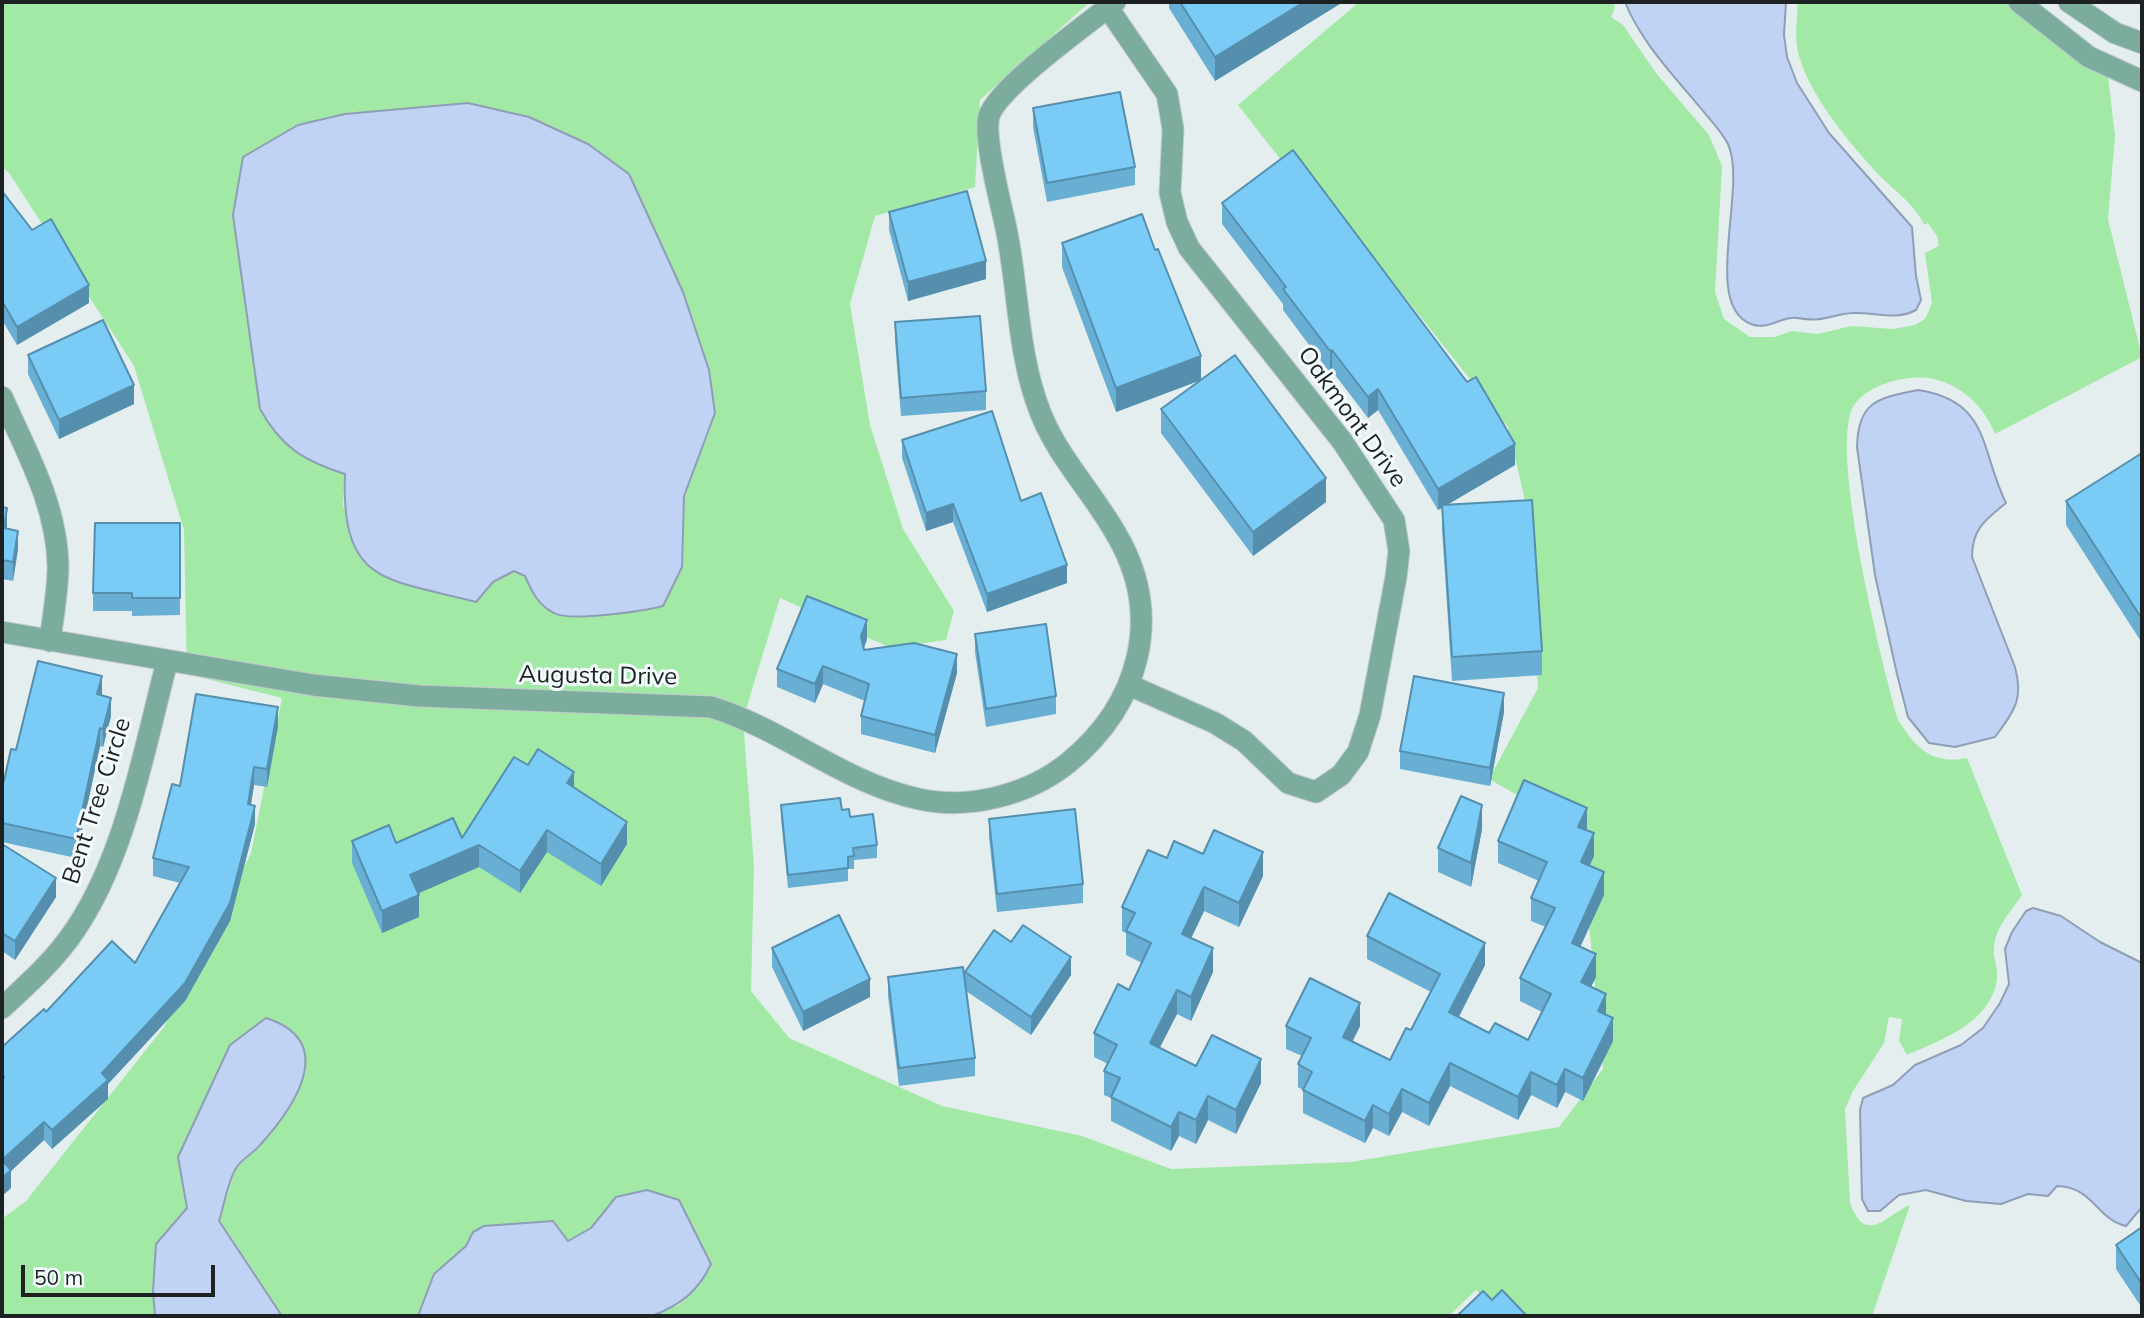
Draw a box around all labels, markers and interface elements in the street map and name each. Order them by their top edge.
street label: Oakmont Drive [1291,341,1413,493]
street label: Augusta Drive [518,660,678,692]
street label: Bent Tree Circle [57,714,137,888]
scale bar [24,1252,219,1296]
text: 50 m [34,1264,83,1290]

